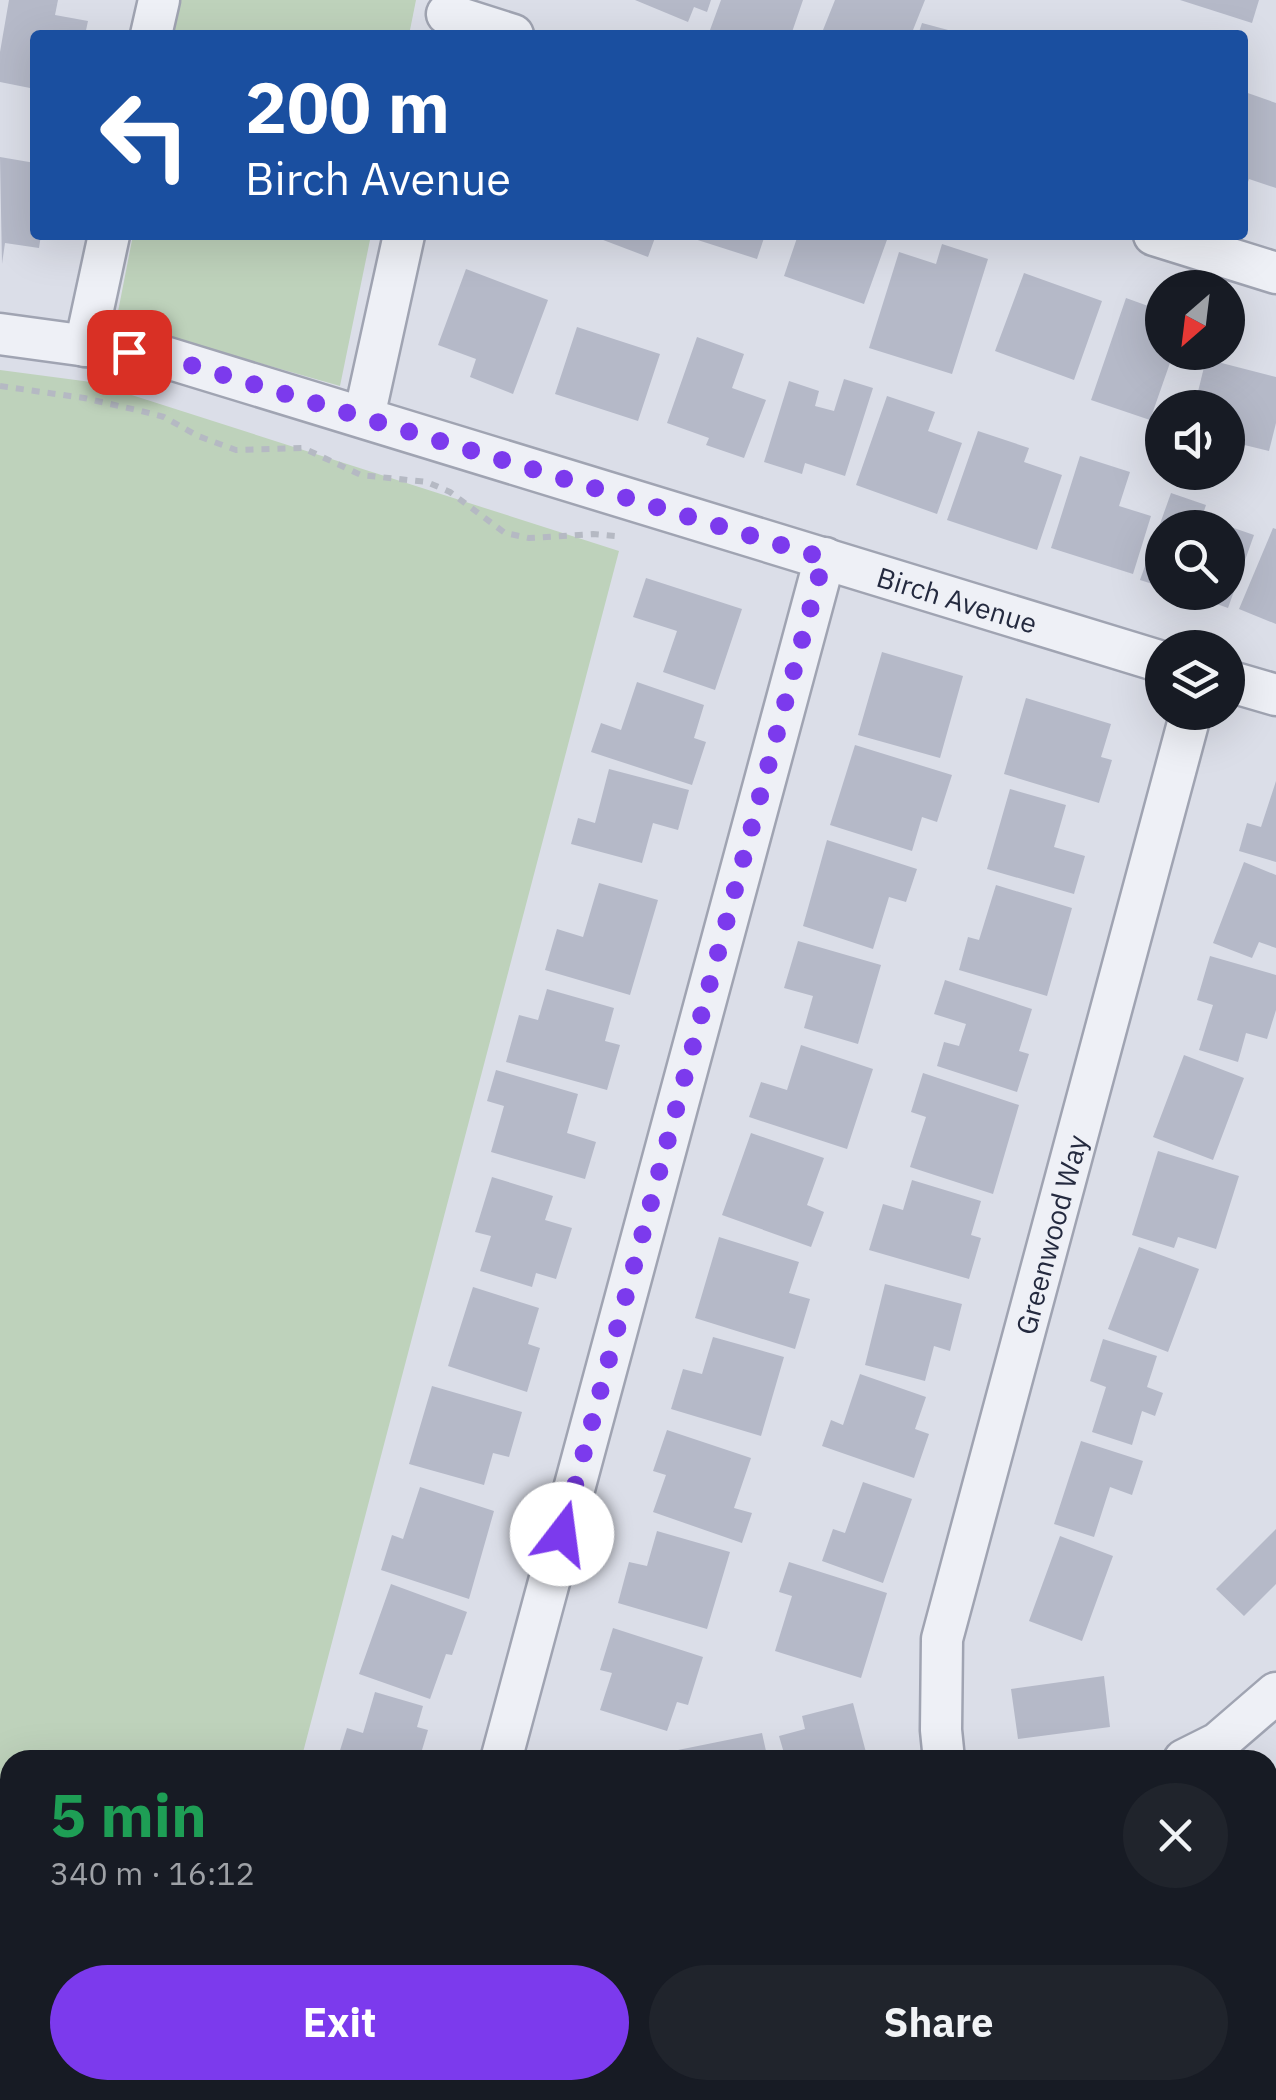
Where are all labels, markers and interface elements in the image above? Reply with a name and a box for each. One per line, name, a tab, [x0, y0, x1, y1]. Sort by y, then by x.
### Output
text: 200 m	[245, 61, 450, 152]
icon: left	[80, 70, 210, 200]
text: Birch Avenue	[245, 149, 511, 207]
north arrow	[1145, 270, 1245, 370]
map controls	[1145, 270, 1245, 730]
pin	[87, 310, 172, 395]
icon: arrive	[102, 325, 157, 380]
button: sound	[1145, 390, 1245, 490]
button: search	[1145, 510, 1245, 610]
street label: Birch Avenue	[873, 557, 1042, 641]
button: layers	[1145, 630, 1245, 730]
street label: Greenwood Way	[1006, 1131, 1095, 1338]
position arrow	[510, 1482, 614, 1586]
text: 5 min	[50, 1775, 207, 1854]
button: close	[1123, 1783, 1228, 1888]
text: 340 m · 16:12	[50, 1852, 255, 1894]
button: Exit	[50, 1965, 629, 2080]
button: Share	[649, 1965, 1228, 2080]

